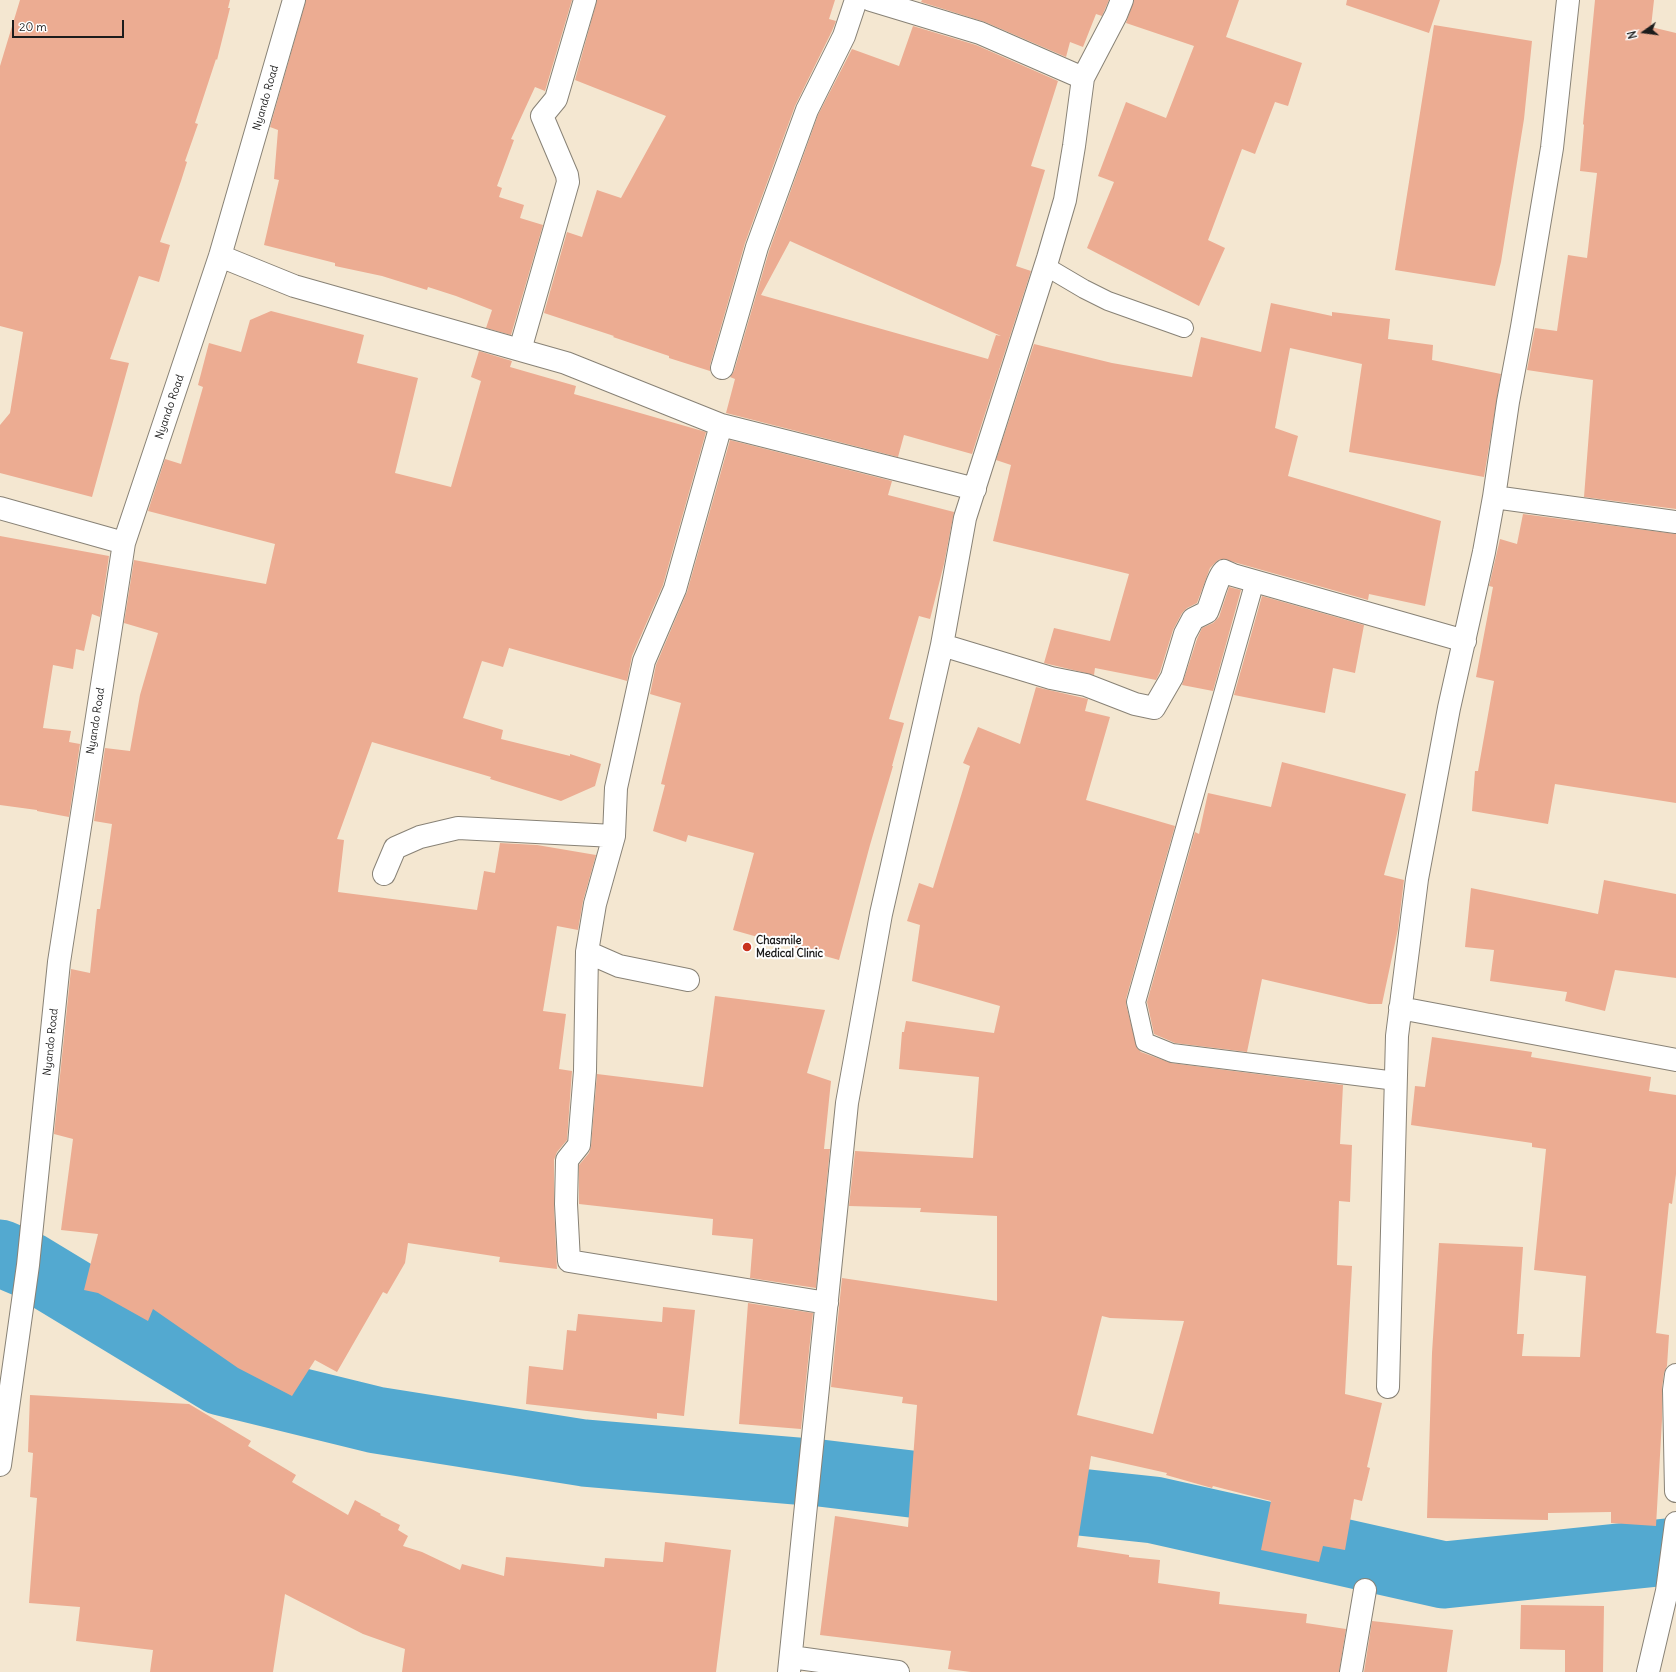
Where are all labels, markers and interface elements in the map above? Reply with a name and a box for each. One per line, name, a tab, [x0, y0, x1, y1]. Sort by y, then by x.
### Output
scale bar	[14, 12, 126, 38]
north arrow	[1624, 12, 1664, 52]
text: 20 m	[19, 19, 47, 34]
text: N	[1625, 30, 1640, 40]
street label: Nyando Road	[250, 64, 282, 132]
street label: Nyando Road	[153, 373, 187, 441]
street label: Nyando Road	[84, 687, 108, 755]
place label: Chasmile Medical Clinic	[756, 934, 823, 960]
marker: Chasmile Medical Clinic	[741, 941, 753, 953]
street label: Nyando Road	[41, 1008, 61, 1076]

